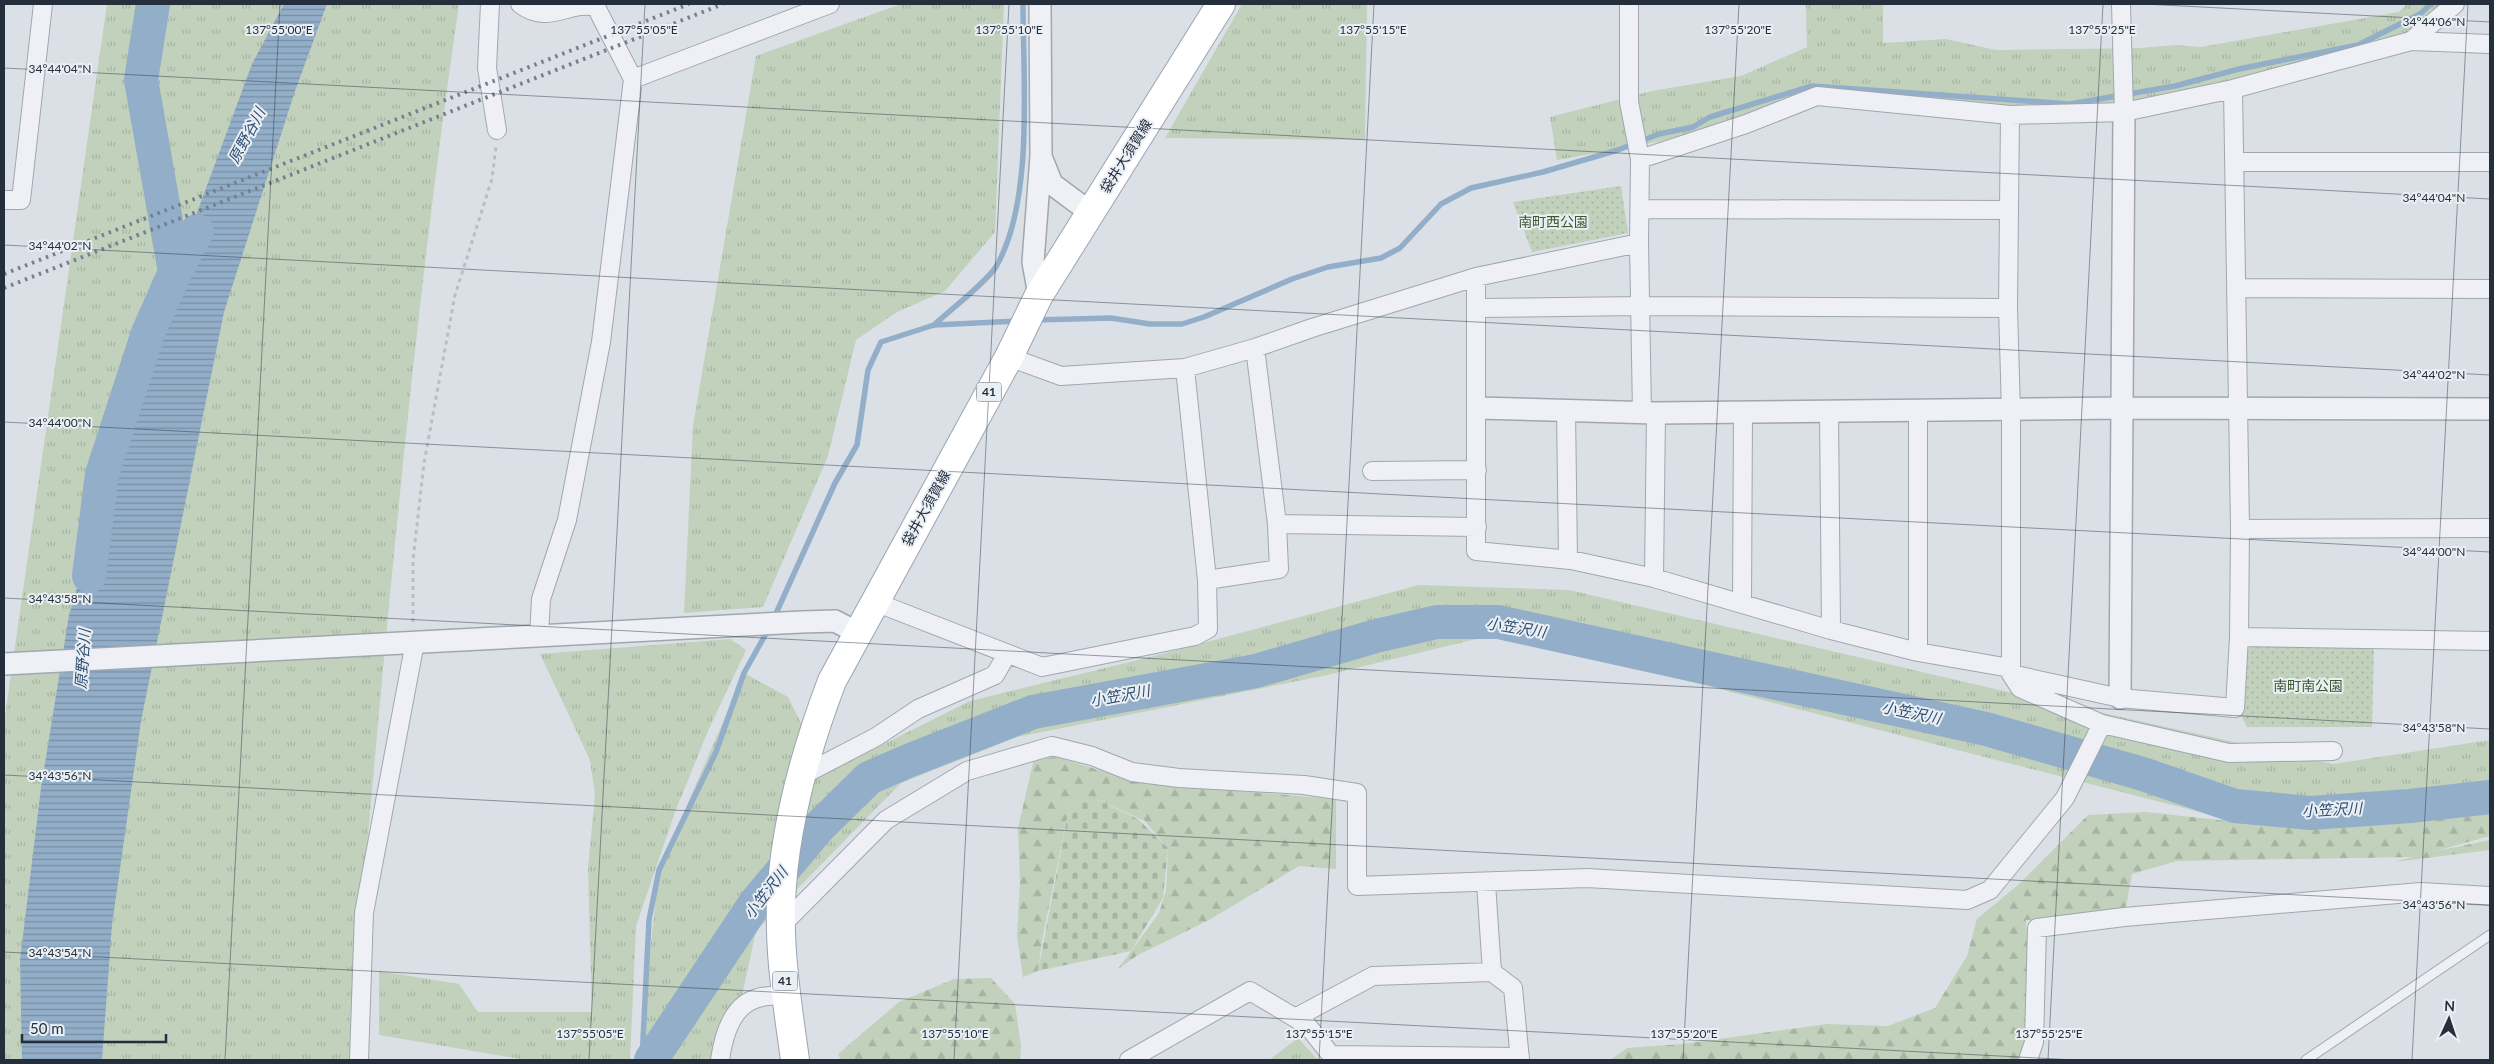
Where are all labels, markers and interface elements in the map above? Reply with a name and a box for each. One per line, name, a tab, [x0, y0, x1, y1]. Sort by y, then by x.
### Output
text: 34°44'06"N	[2403, 14, 2465, 29]
text: 137°55'00"E	[245, 22, 313, 37]
text: 137°55'05"E	[610, 22, 678, 37]
text: 137°55'10"E	[975, 22, 1043, 37]
text: 137°55'15"E	[1339, 22, 1407, 37]
text: 137°55'20"E	[1704, 22, 1772, 37]
text: 137°55'25"E	[2068, 22, 2136, 37]
text: 34°44'04"N	[29, 61, 91, 76]
water label: 原野谷川	[224, 103, 269, 166]
street label: 袋井大須賀線	[1096, 116, 1155, 196]
text: 34°44'04"N	[2403, 190, 2465, 205]
park label: 南町西公園	[1518, 213, 1588, 230]
text: 34°44'02"N	[29, 238, 91, 253]
text: 34°44'02"N	[2403, 367, 2465, 382]
road number: 41	[976, 382, 1002, 402]
text: 34°44'00"N	[29, 415, 91, 430]
street label: 袋井大須賀線	[898, 467, 953, 549]
text: 34°44'00"N	[2403, 544, 2465, 559]
text: 34°43'58"N	[29, 591, 91, 606]
water label: 小笠沢川	[1485, 613, 1549, 641]
water label: 原野谷川	[71, 626, 93, 689]
park label: 南町南公園	[2273, 677, 2343, 694]
water label: 小笠沢川	[1089, 681, 1153, 709]
water label: 小笠沢川	[1880, 697, 1944, 727]
text: 34°43'58"N	[2403, 720, 2465, 735]
text: 34°43'56"N	[29, 768, 91, 783]
water label: 小笠沢川	[2302, 798, 2364, 820]
water label: 小笠沢川	[740, 862, 792, 922]
text: 34°43'56"N	[2403, 897, 2465, 912]
text: 34°43'54"N	[29, 945, 91, 960]
road number: 41	[772, 971, 798, 990]
north arrow	[2424, 994, 2474, 1044]
text: N	[2444, 997, 2456, 1014]
scale bar	[22, 1012, 166, 1044]
text: 50 m	[30, 1019, 64, 1037]
text: 137°55'05"E	[556, 1026, 624, 1041]
text: 137°55'10"E	[921, 1026, 989, 1041]
text: 137°55'15"E	[1285, 1026, 1353, 1041]
text: 137°55'20"E	[1650, 1026, 1718, 1041]
text: 137°55'25"E	[2015, 1026, 2083, 1041]

